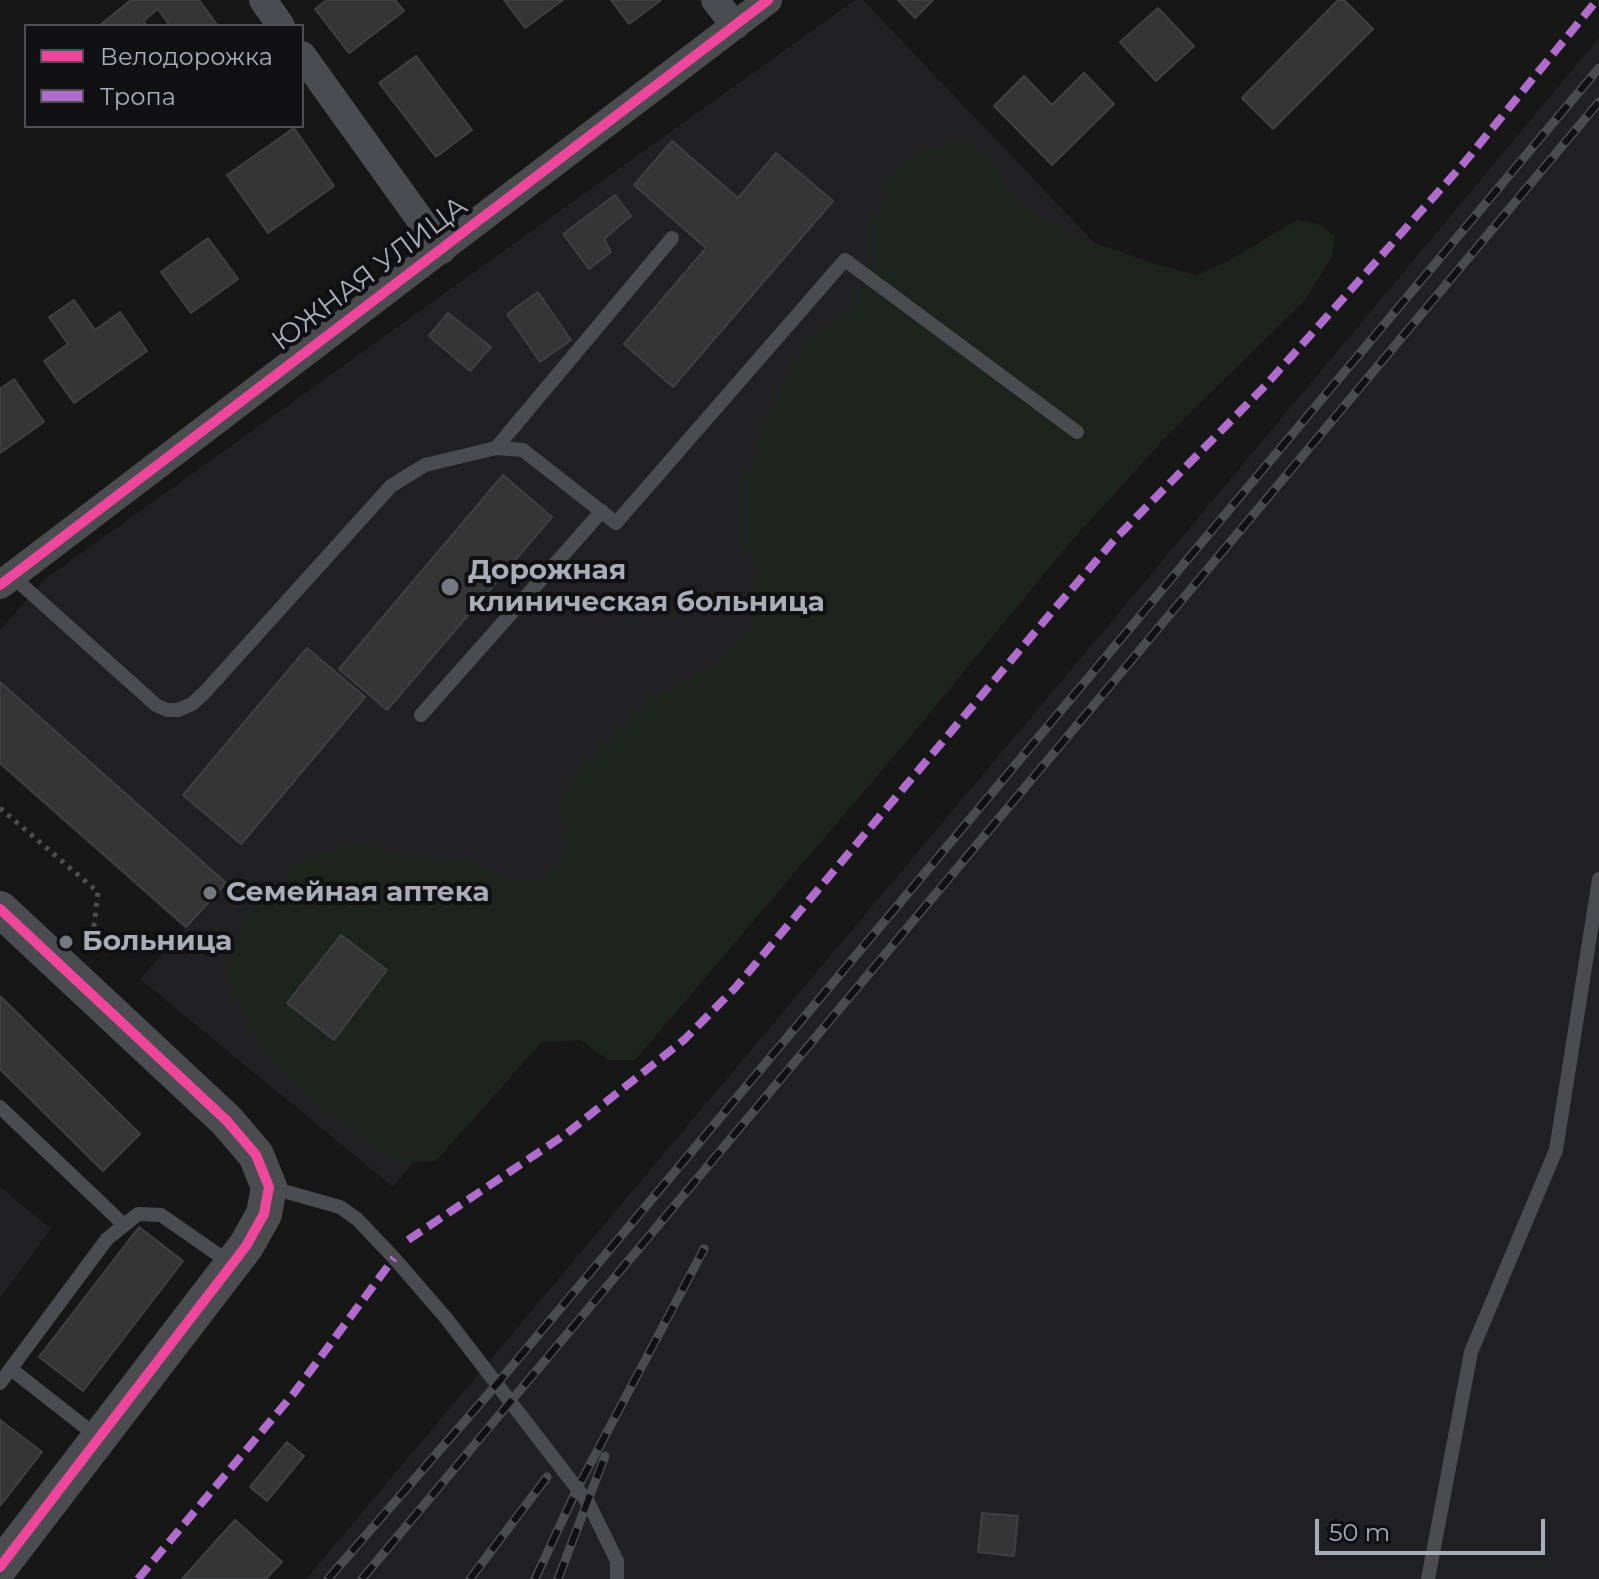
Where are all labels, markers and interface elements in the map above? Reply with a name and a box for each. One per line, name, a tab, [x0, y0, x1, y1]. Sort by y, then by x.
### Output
legend	[24, 24, 304, 128]
text: Велодорожка	[100, 42, 273, 71]
text: Тропа	[100, 82, 176, 111]
street label: ЮЖНАЯ УЛИЦА	[266, 190, 474, 358]
place label: Дорожная клиническая больница	[468, 554, 825, 620]
marker: Дорожная клиническая больница	[439, 576, 461, 598]
place label: Семейная аптека	[226, 876, 489, 910]
marker: Семейная аптека	[201, 884, 219, 902]
place label: Больница	[82, 925, 232, 959]
marker: Больница	[57, 933, 75, 951]
scale bar	[1319, 1503, 1549, 1553]
text: 50 m	[1329, 1518, 1390, 1547]

